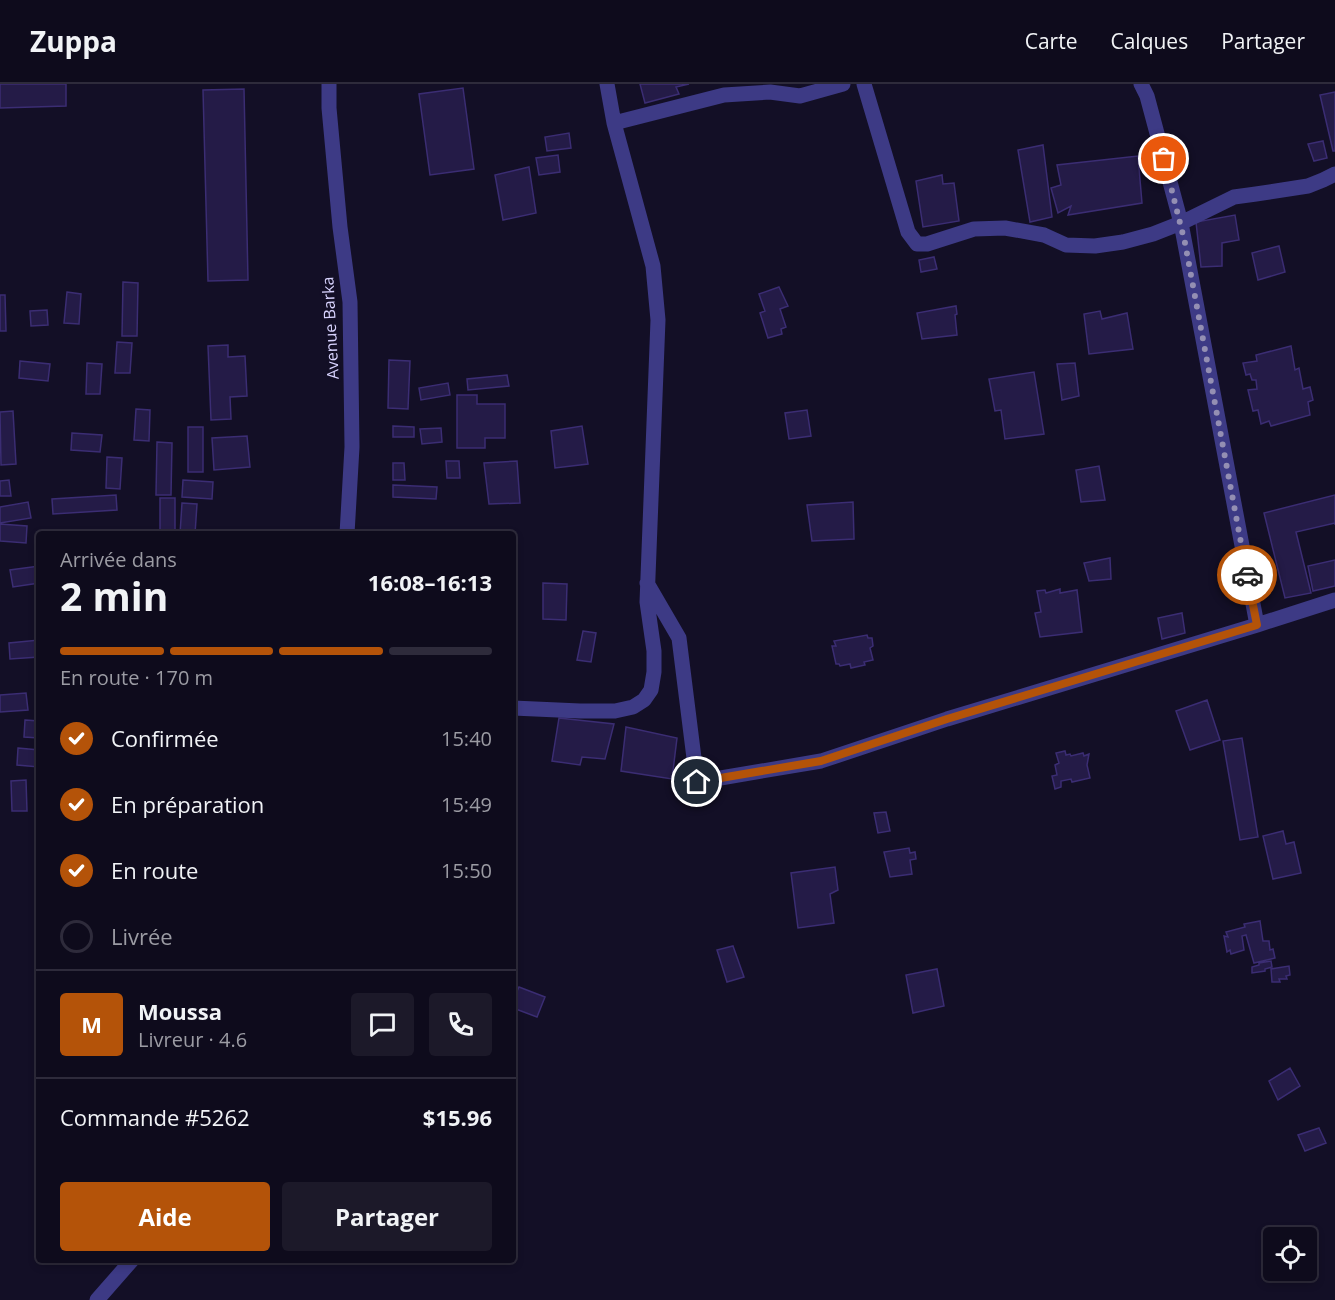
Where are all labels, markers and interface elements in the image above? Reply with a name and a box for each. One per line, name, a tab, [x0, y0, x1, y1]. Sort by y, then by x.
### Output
text: Zuppa	[30, 22, 117, 60]
text: Carte	[1025, 27, 1077, 55]
text: Calques	[1110, 27, 1188, 55]
text: Partager	[1221, 27, 1305, 55]
pin	[1138, 133, 1189, 184]
icon: bag	[1147, 142, 1180, 175]
street label: Avenue Barka	[316, 276, 344, 380]
courier	[1217, 545, 1277, 605]
text: Arrivée dans	[60, 546, 177, 573]
icon: car	[1231, 559, 1264, 592]
text: 16:08–16:13	[368, 567, 492, 597]
text: 2 min	[60, 569, 168, 622]
text: En route · 170 m	[60, 664, 213, 691]
icon: check	[60, 722, 93, 755]
text: Confirmée	[111, 723, 219, 753]
text: 15:40	[441, 725, 492, 752]
pin	[671, 756, 722, 807]
icon: home	[680, 765, 713, 798]
icon: check	[60, 788, 93, 821]
text: En préparation	[111, 789, 264, 819]
text: 15:49	[441, 791, 492, 818]
icon: check	[60, 854, 93, 887]
text: En route	[111, 855, 198, 885]
text: 15:50	[441, 857, 492, 884]
text: Livrée	[111, 921, 173, 951]
button: chat	[351, 993, 414, 1056]
button: phone	[429, 993, 492, 1056]
text: Moussa	[138, 996, 222, 1026]
text: M	[81, 1009, 102, 1039]
text: Livreur · 4.6	[138, 1026, 247, 1053]
text: Commande #5262	[60, 1102, 250, 1132]
text: $15.96	[423, 1102, 492, 1132]
button: Aide	[60, 1182, 270, 1251]
button: Partager	[282, 1182, 492, 1251]
map controls	[1263, 1227, 1317, 1281]
button: locate	[1263, 1227, 1317, 1281]

